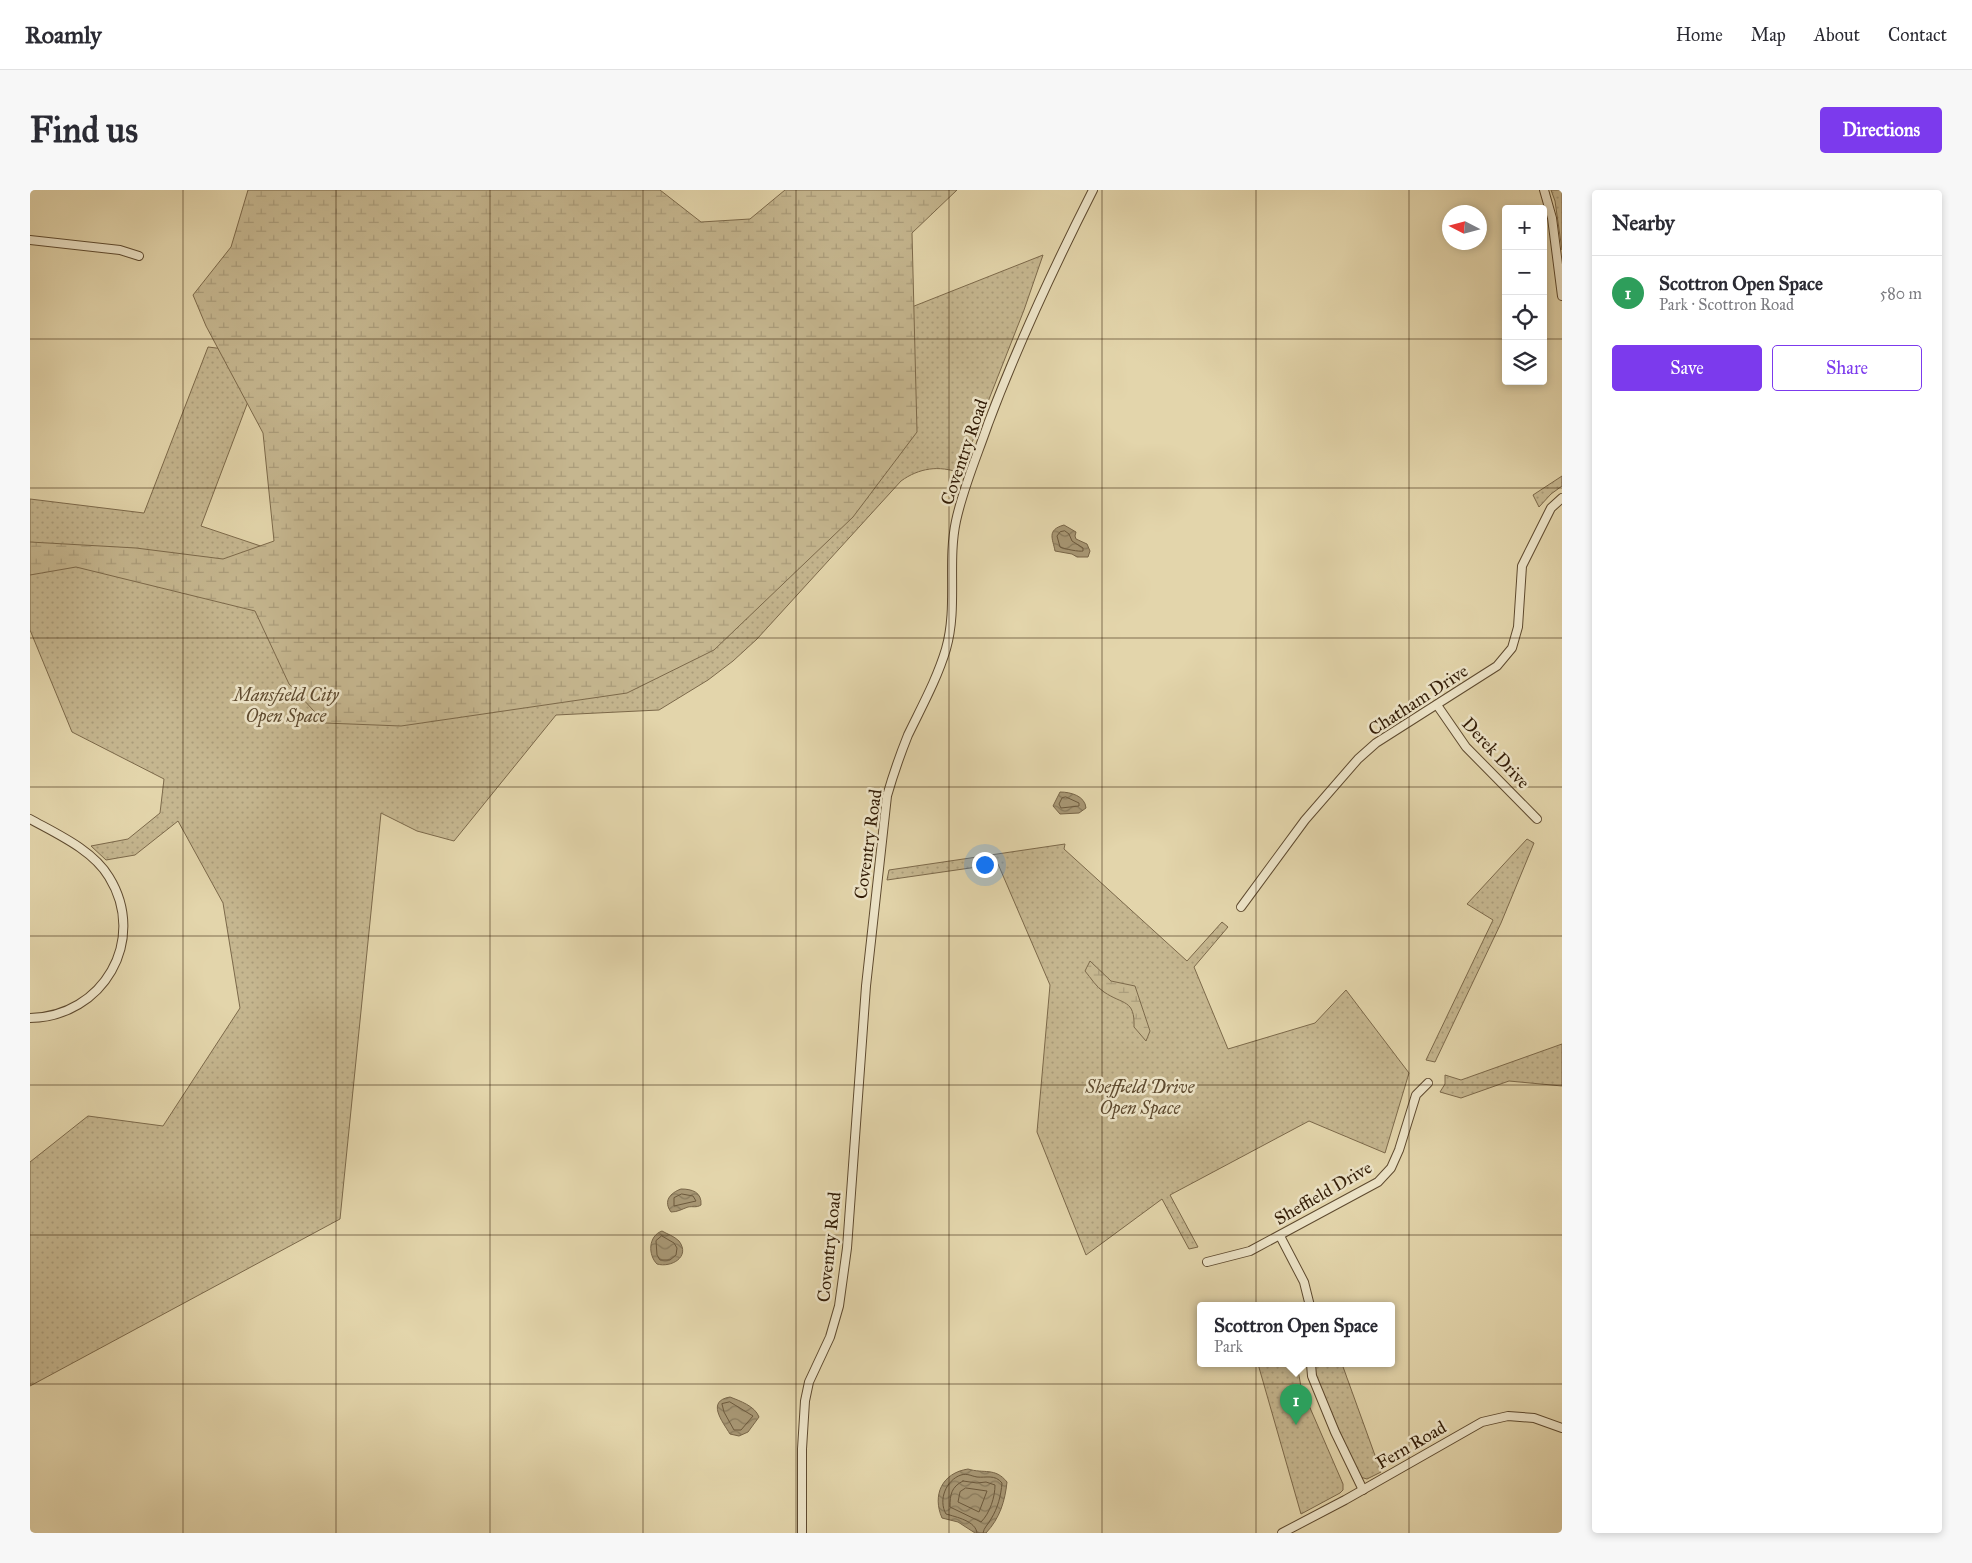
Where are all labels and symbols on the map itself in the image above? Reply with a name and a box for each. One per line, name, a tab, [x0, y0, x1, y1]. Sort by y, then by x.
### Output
north arrow	[1442, 205, 1487, 250]
street label: Coventry Road	[936, 396, 992, 508]
street label: Chatham Drive	[1364, 660, 1472, 740]
park label: Mansfield City Open Space	[231, 684, 340, 728]
street label: Derek Drive	[1457, 713, 1535, 793]
street label: Coventry Road	[849, 788, 887, 900]
your location	[972, 852, 998, 878]
park label: Sheffield Drive Open Space	[1085, 1076, 1196, 1120]
street label: Sheffield Drive	[1270, 1156, 1376, 1230]
street label: Coventry Road	[812, 1191, 846, 1303]
pin: 1	[1280, 1384, 1312, 1425]
street label: Fern Road	[1372, 1416, 1450, 1474]

